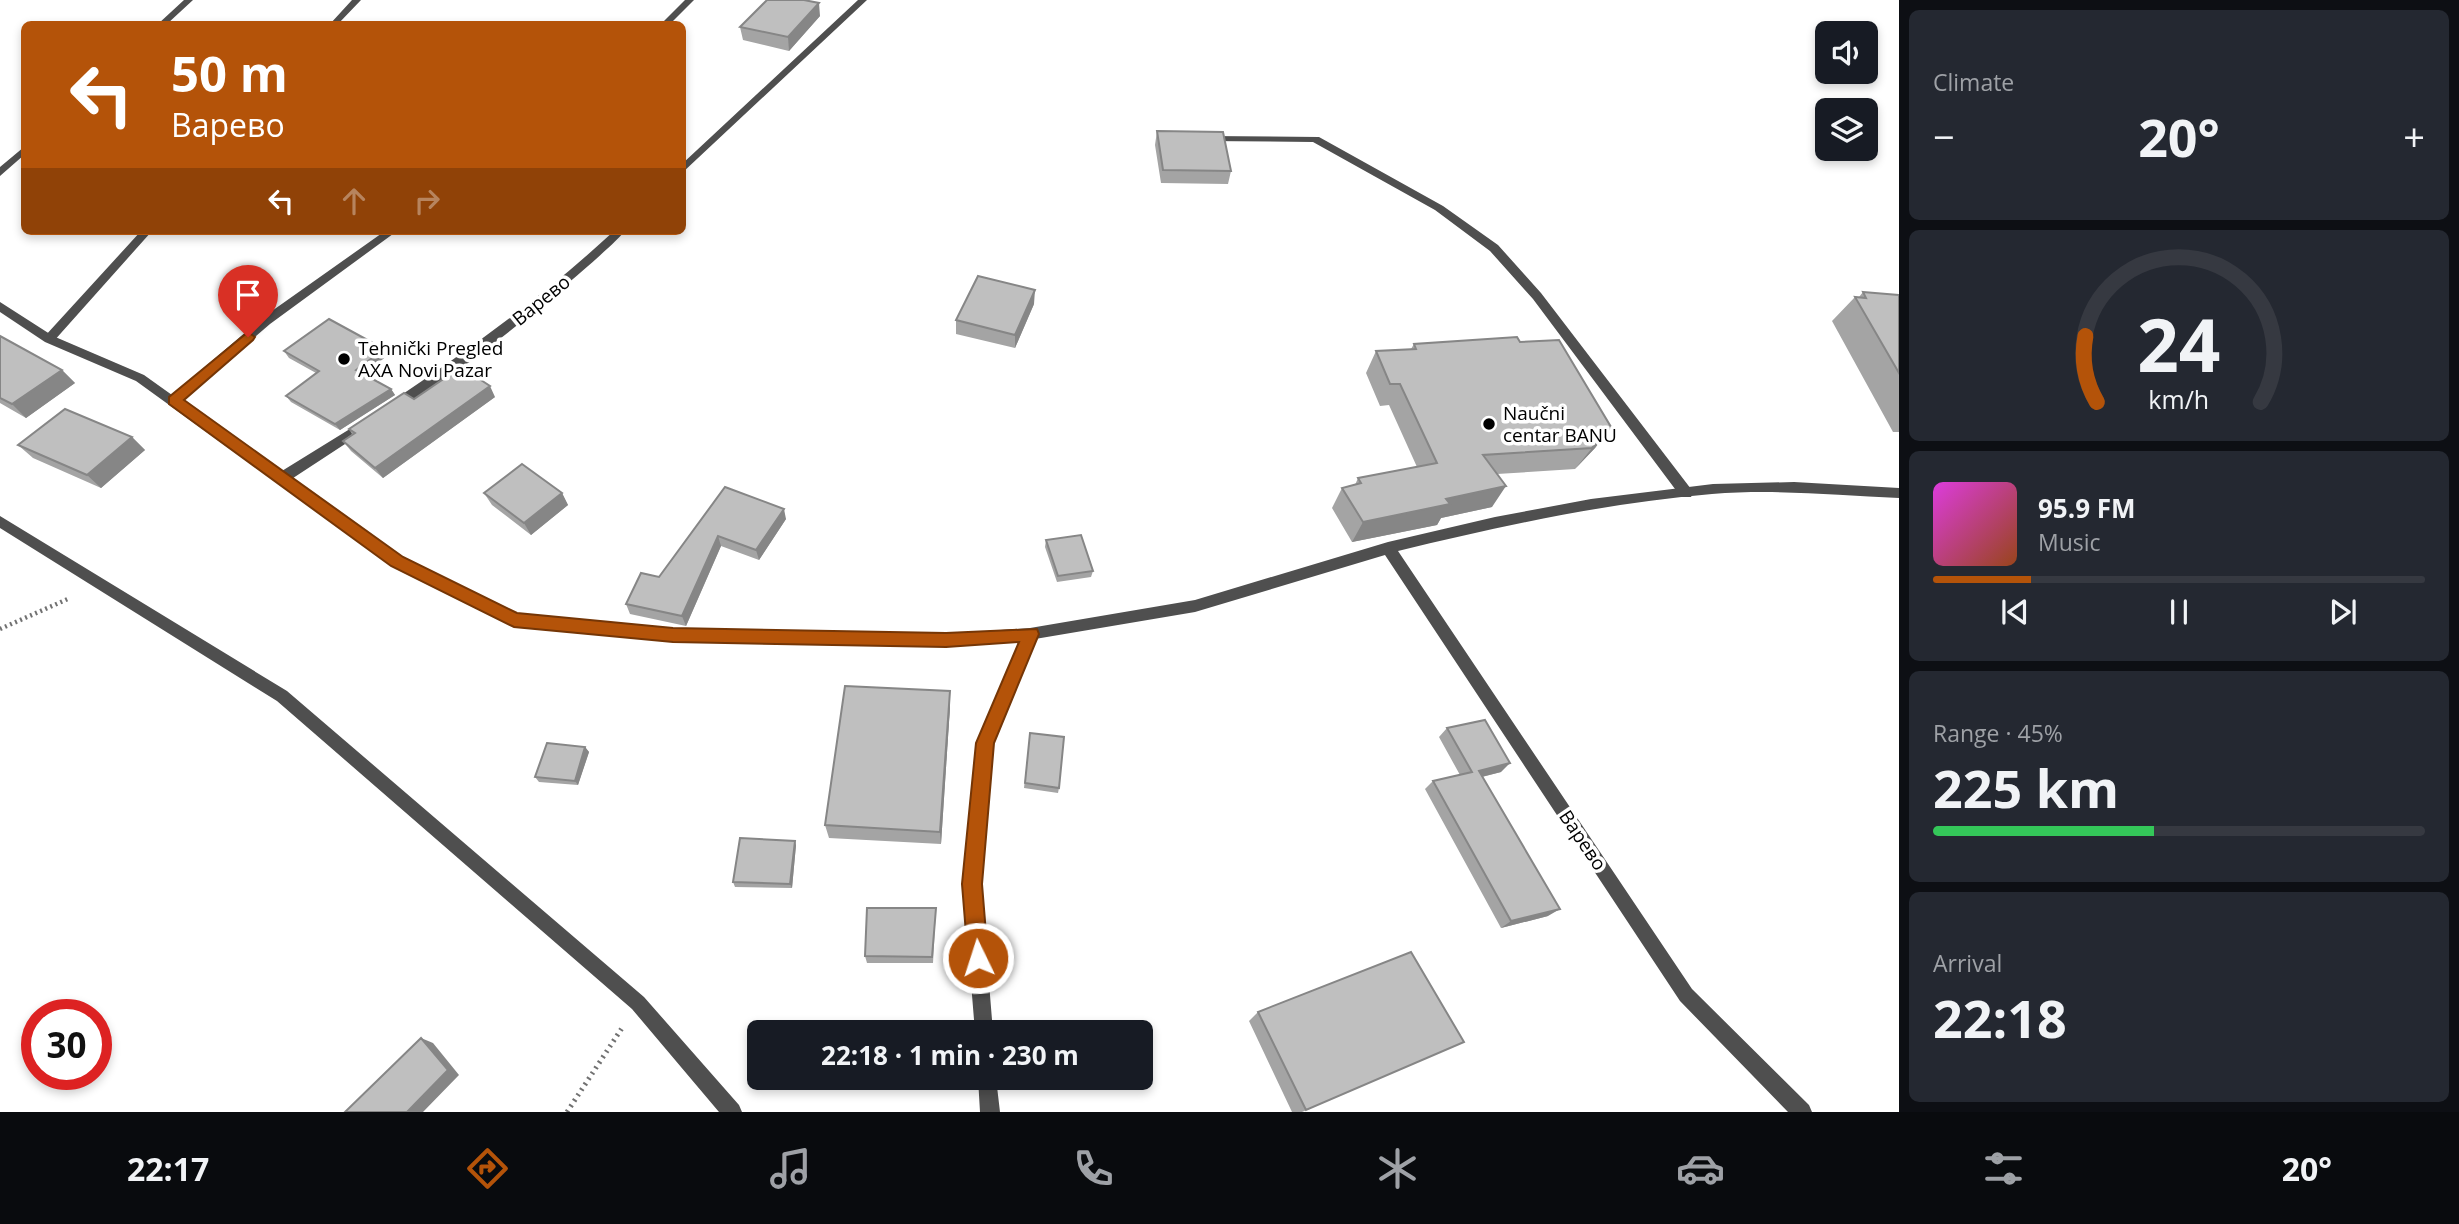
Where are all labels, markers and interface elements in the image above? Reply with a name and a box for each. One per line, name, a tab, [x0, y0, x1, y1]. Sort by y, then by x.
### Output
map controls	[1815, 21, 1878, 161]
button: sound	[1815, 21, 1878, 84]
text: 50 m	[171, 40, 288, 106]
icon: left	[56, 49, 147, 140]
text: Climate	[1933, 66, 2014, 98]
button: layers	[1815, 98, 1878, 161]
text: 20°	[2138, 101, 2220, 172]
text: Варево	[171, 103, 285, 146]
text: −	[1933, 110, 1955, 162]
text: +	[2403, 110, 2425, 162]
icon: left	[262, 182, 300, 220]
icon: ahead	[335, 182, 373, 220]
icon: right	[408, 182, 446, 220]
pin	[218, 265, 278, 337]
street label: Варево	[507, 269, 575, 331]
icon: arrive	[229, 276, 267, 314]
text: 24	[2137, 294, 2221, 393]
place label: Tehnički Pregled AXA Novi Pazar	[358, 335, 503, 383]
marker: Tehnički Pregled AXA Novi Pazar	[336, 351, 352, 367]
text: km/h	[2149, 381, 2209, 415]
place label: Naučni centar BANU	[1503, 400, 1617, 448]
marker: Naučni centar BANU	[1481, 416, 1497, 432]
text: 95.9 FM	[2038, 490, 2136, 526]
text: Music	[2038, 526, 2101, 558]
icon: previous	[1996, 593, 2034, 631]
icon: pause	[2160, 593, 2198, 631]
icon: next	[2324, 593, 2362, 631]
text: Range · 45%	[1933, 717, 2063, 749]
text: 225 km	[1933, 752, 2119, 823]
street label: Варево	[1553, 805, 1613, 875]
position arrow	[941, 921, 1015, 995]
text: Arrival	[1933, 947, 2002, 979]
text: 22:18	[1933, 982, 2067, 1053]
speed limit sign: 30	[21, 999, 112, 1090]
text: 22:18 · 1 min · 230 m	[821, 1037, 1079, 1073]
icon: directions	[463, 1144, 512, 1193]
icon: music	[766, 1144, 815, 1193]
icon: phone	[1069, 1144, 1118, 1193]
icon: climate	[1373, 1144, 1422, 1193]
icon: car	[1676, 1144, 1725, 1193]
icon: filters	[1979, 1144, 2028, 1193]
text: 22:17	[127, 1147, 209, 1190]
text: 20°	[2282, 1147, 2332, 1190]

